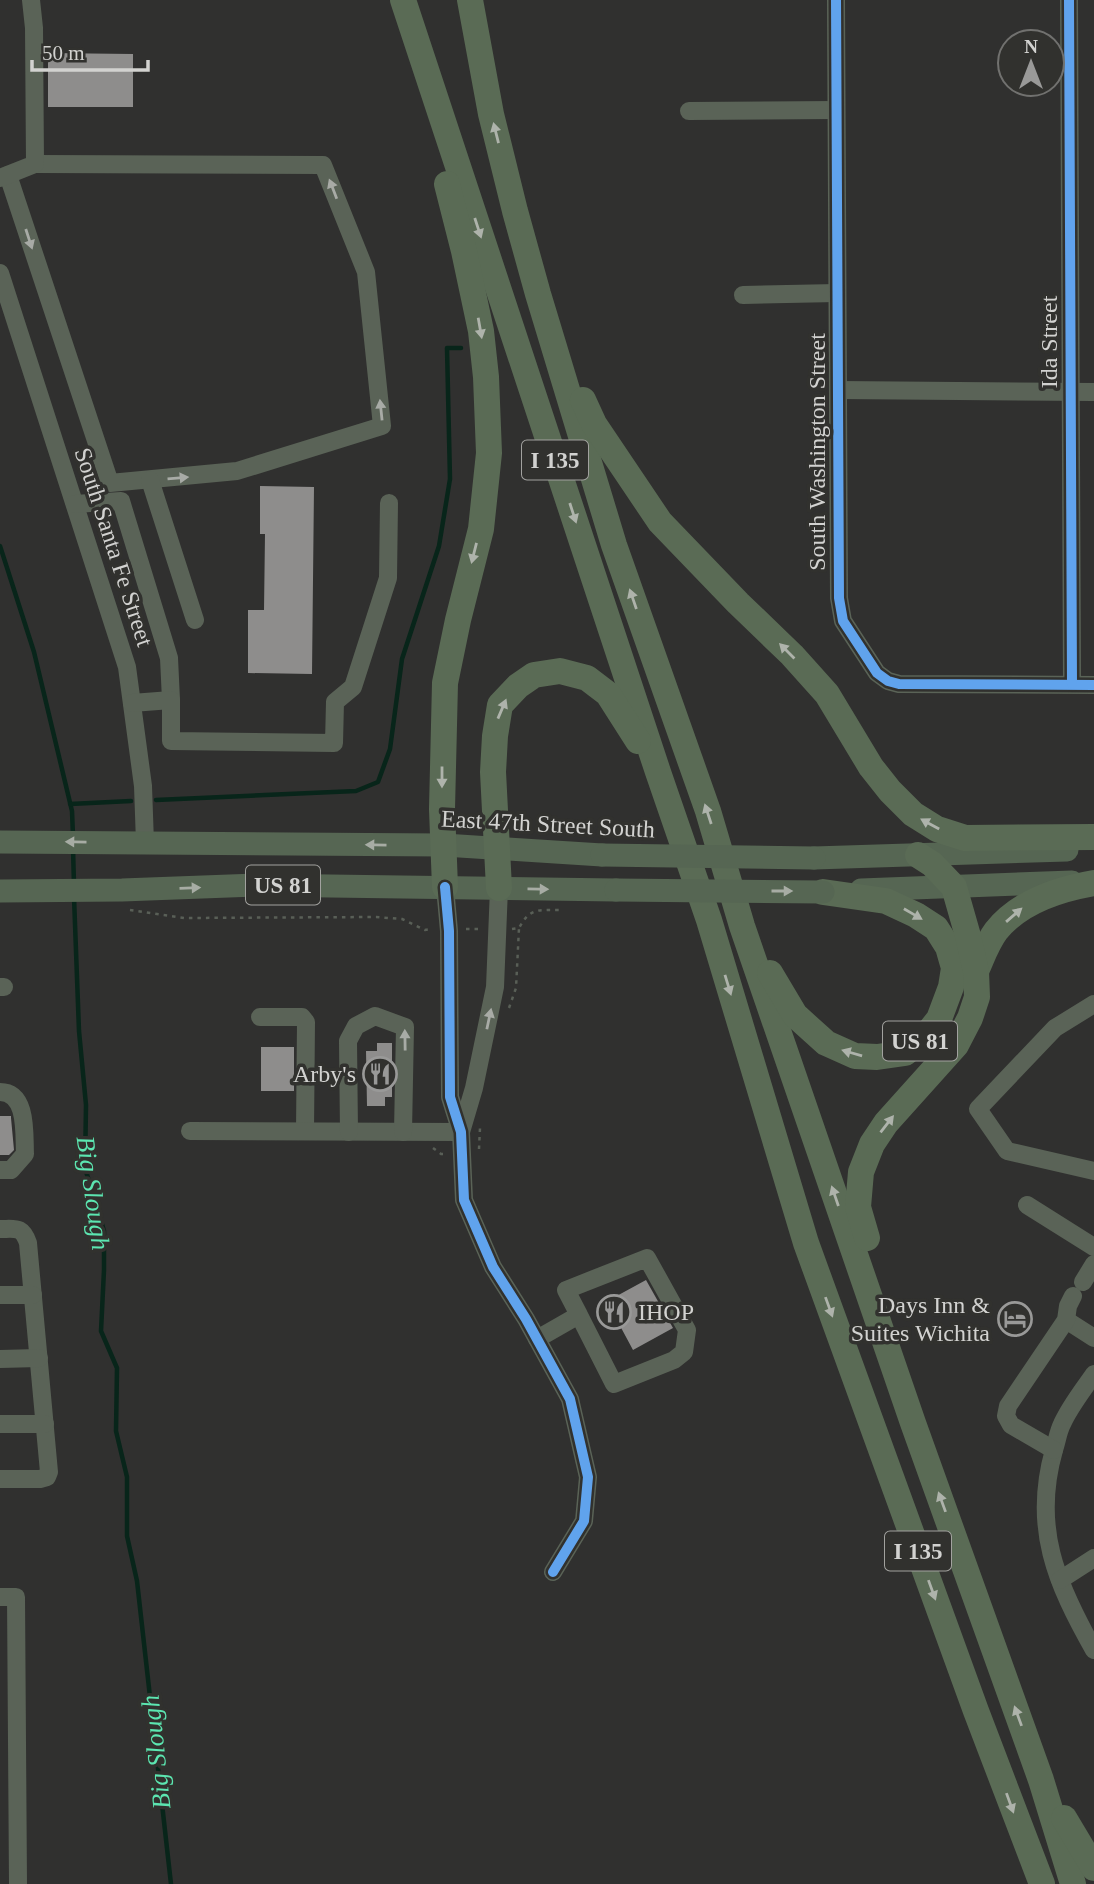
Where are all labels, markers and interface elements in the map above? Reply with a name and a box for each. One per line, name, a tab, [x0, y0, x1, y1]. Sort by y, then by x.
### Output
scale bar	[32, 28, 147, 72]
north arrow	[996, 28, 1066, 98]
text: N	[1024, 36, 1038, 57]
text: 50 m	[42, 41, 85, 65]
one-way arrow	[490, 122, 501, 144]
one-way arrow	[327, 179, 338, 200]
one-way arrow	[473, 217, 484, 238]
one-way arrow	[24, 229, 35, 250]
street label: Ida Street	[1036, 295, 1062, 388]
one-way arrow	[474, 317, 485, 339]
street label: South Washington Street	[804, 333, 830, 571]
one-way arrow	[375, 399, 386, 421]
road number: I 135	[522, 440, 588, 480]
street label: South Santa Fe Street	[70, 444, 158, 650]
one-way arrow	[168, 472, 190, 483]
one-way arrow	[568, 503, 579, 524]
one-way arrow	[468, 542, 479, 564]
one-way arrow	[627, 589, 638, 610]
one-way arrow	[779, 642, 796, 659]
one-way arrow	[497, 698, 508, 719]
one-way arrow	[436, 767, 448, 789]
one-way arrow	[703, 803, 713, 824]
street label: East 47th Street South	[440, 805, 656, 843]
one-way arrow	[921, 818, 940, 830]
one-way arrow	[65, 836, 87, 848]
one-way arrow	[365, 839, 387, 851]
road number: US 81	[246, 866, 320, 904]
one-way arrow	[179, 882, 201, 893]
one-way arrow	[527, 883, 549, 894]
one-way arrow	[772, 886, 794, 897]
one-way arrow	[903, 907, 922, 920]
one-way arrow	[1005, 908, 1022, 923]
one-way arrow	[724, 975, 734, 996]
one-way arrow	[483, 1008, 494, 1030]
road number: US 81	[883, 1022, 957, 1060]
one-way arrow	[400, 1028, 411, 1050]
one-way arrow	[841, 1048, 862, 1058]
restaurant icon: Arby's	[361, 1055, 399, 1093]
place label: Arby's	[293, 1061, 356, 1087]
one-way arrow	[879, 1115, 894, 1133]
water label: Big Slough	[71, 1134, 115, 1252]
one-way arrow	[829, 1186, 840, 1207]
place label: Days Inn & Suites Wichita	[851, 1292, 990, 1346]
restaurant icon: IHOP	[595, 1293, 633, 1331]
one-way arrow	[824, 1296, 835, 1317]
place label: IHOP	[638, 1299, 694, 1325]
hotel icon: Days Inn & Suites Wichita	[996, 1300, 1034, 1338]
one-way arrow	[936, 1491, 947, 1512]
road number: I 135	[885, 1532, 951, 1570]
one-way arrow	[927, 1579, 938, 1600]
water label: Big Slough	[136, 1693, 176, 1811]
one-way arrow	[1012, 1705, 1023, 1726]
one-way arrow	[1005, 1793, 1016, 1814]

